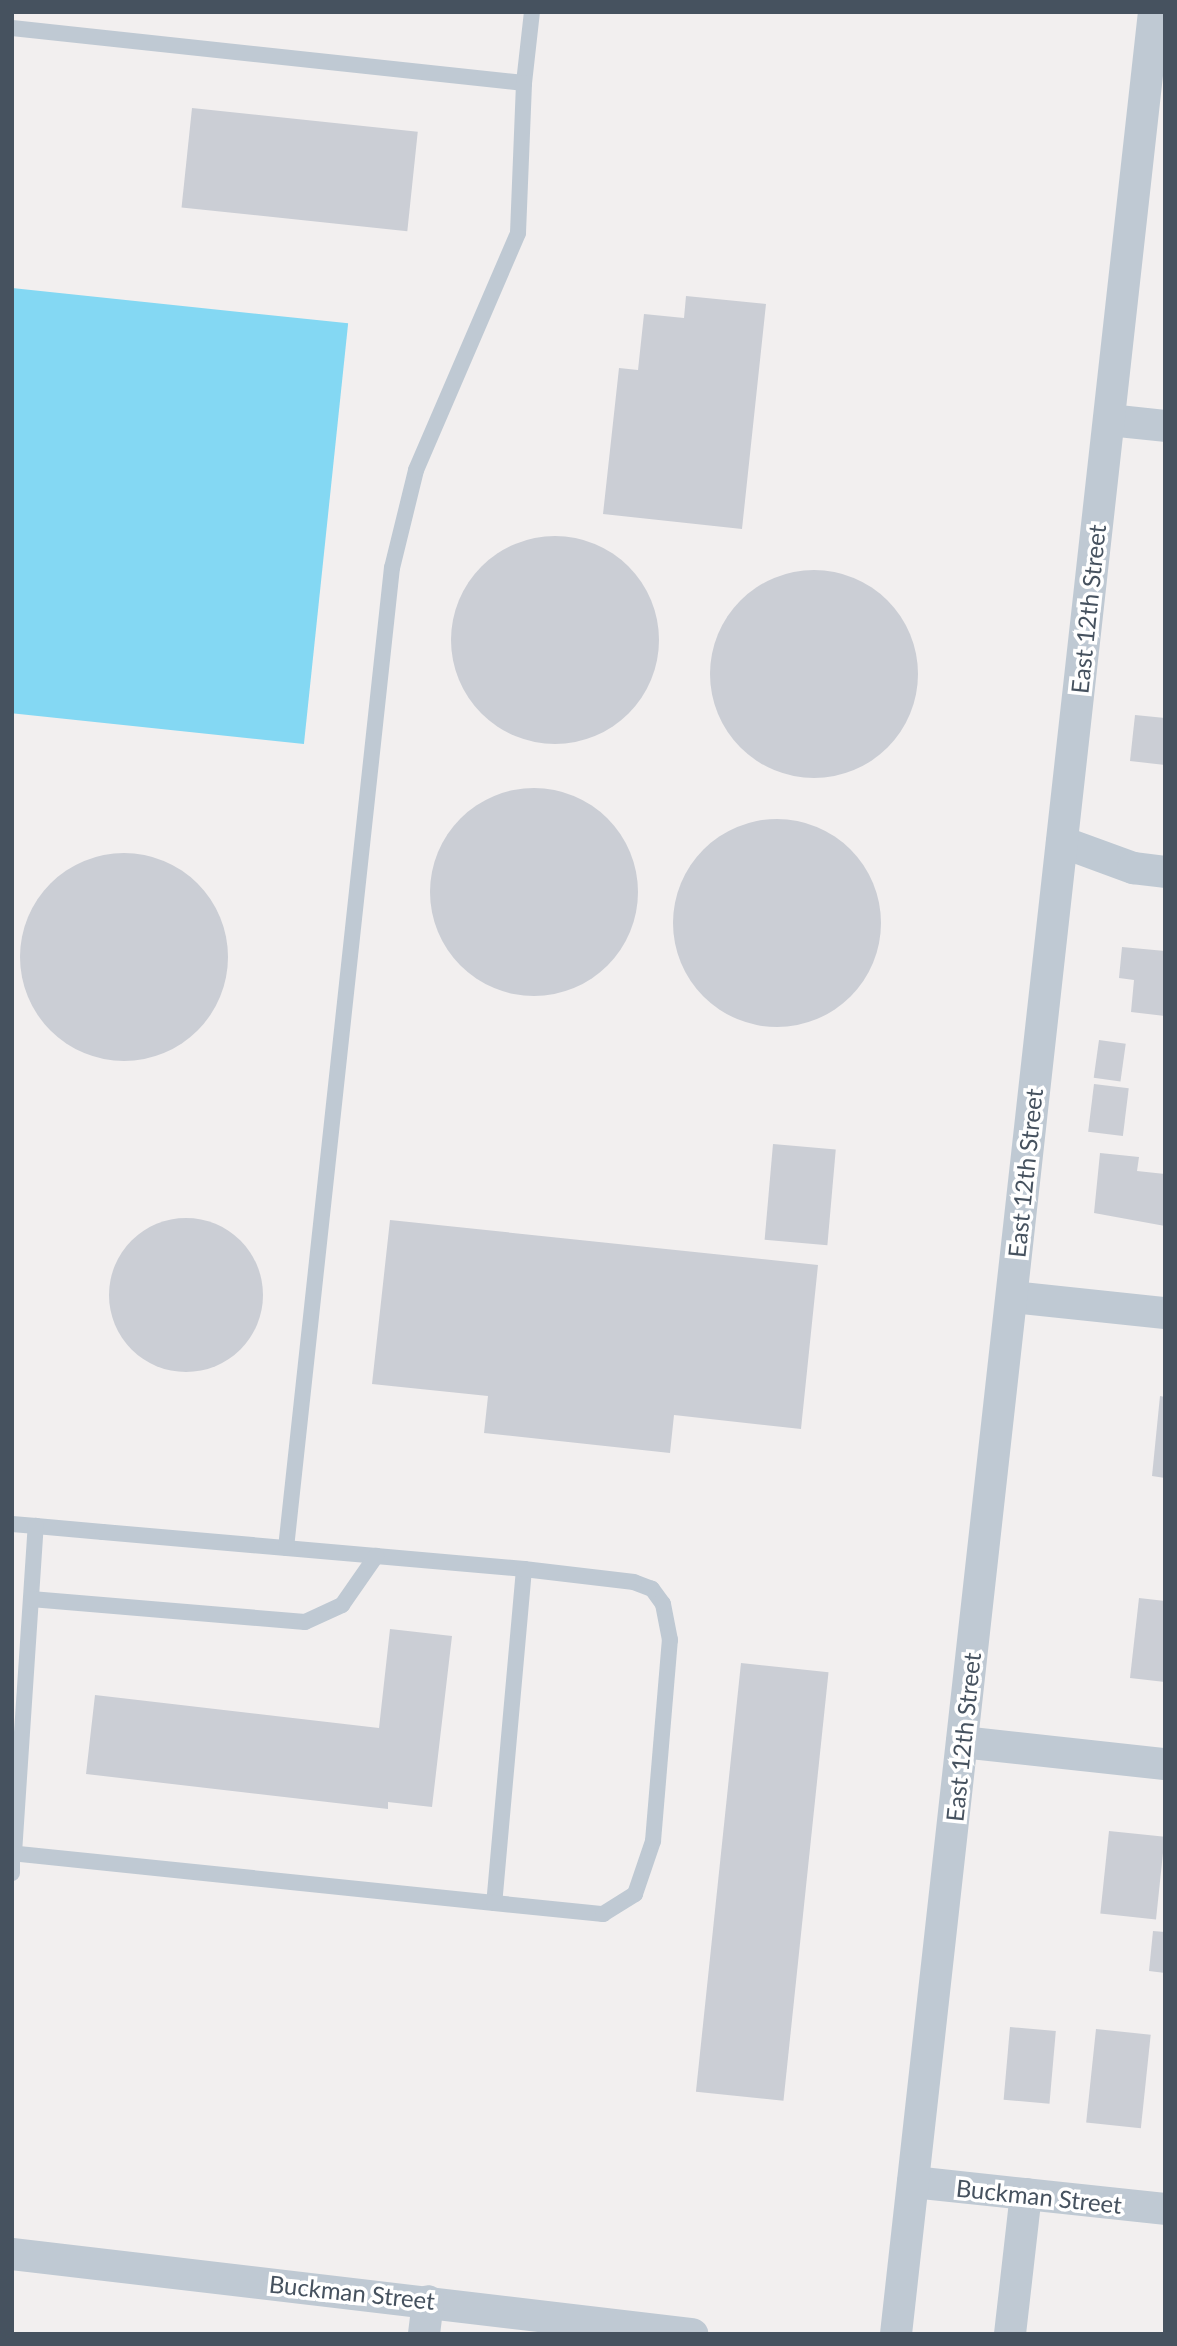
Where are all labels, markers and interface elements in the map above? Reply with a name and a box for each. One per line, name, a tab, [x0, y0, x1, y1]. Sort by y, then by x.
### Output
street label: East 12th Street	[1065, 523, 1111, 695]
street label: East 12th Street	[1002, 1087, 1048, 1259]
street label: East 12th Street	[940, 1651, 986, 1823]
street label: Buckman Street	[955, 2173, 1123, 2219]
street label: Buckman Street	[268, 2269, 436, 2315]

